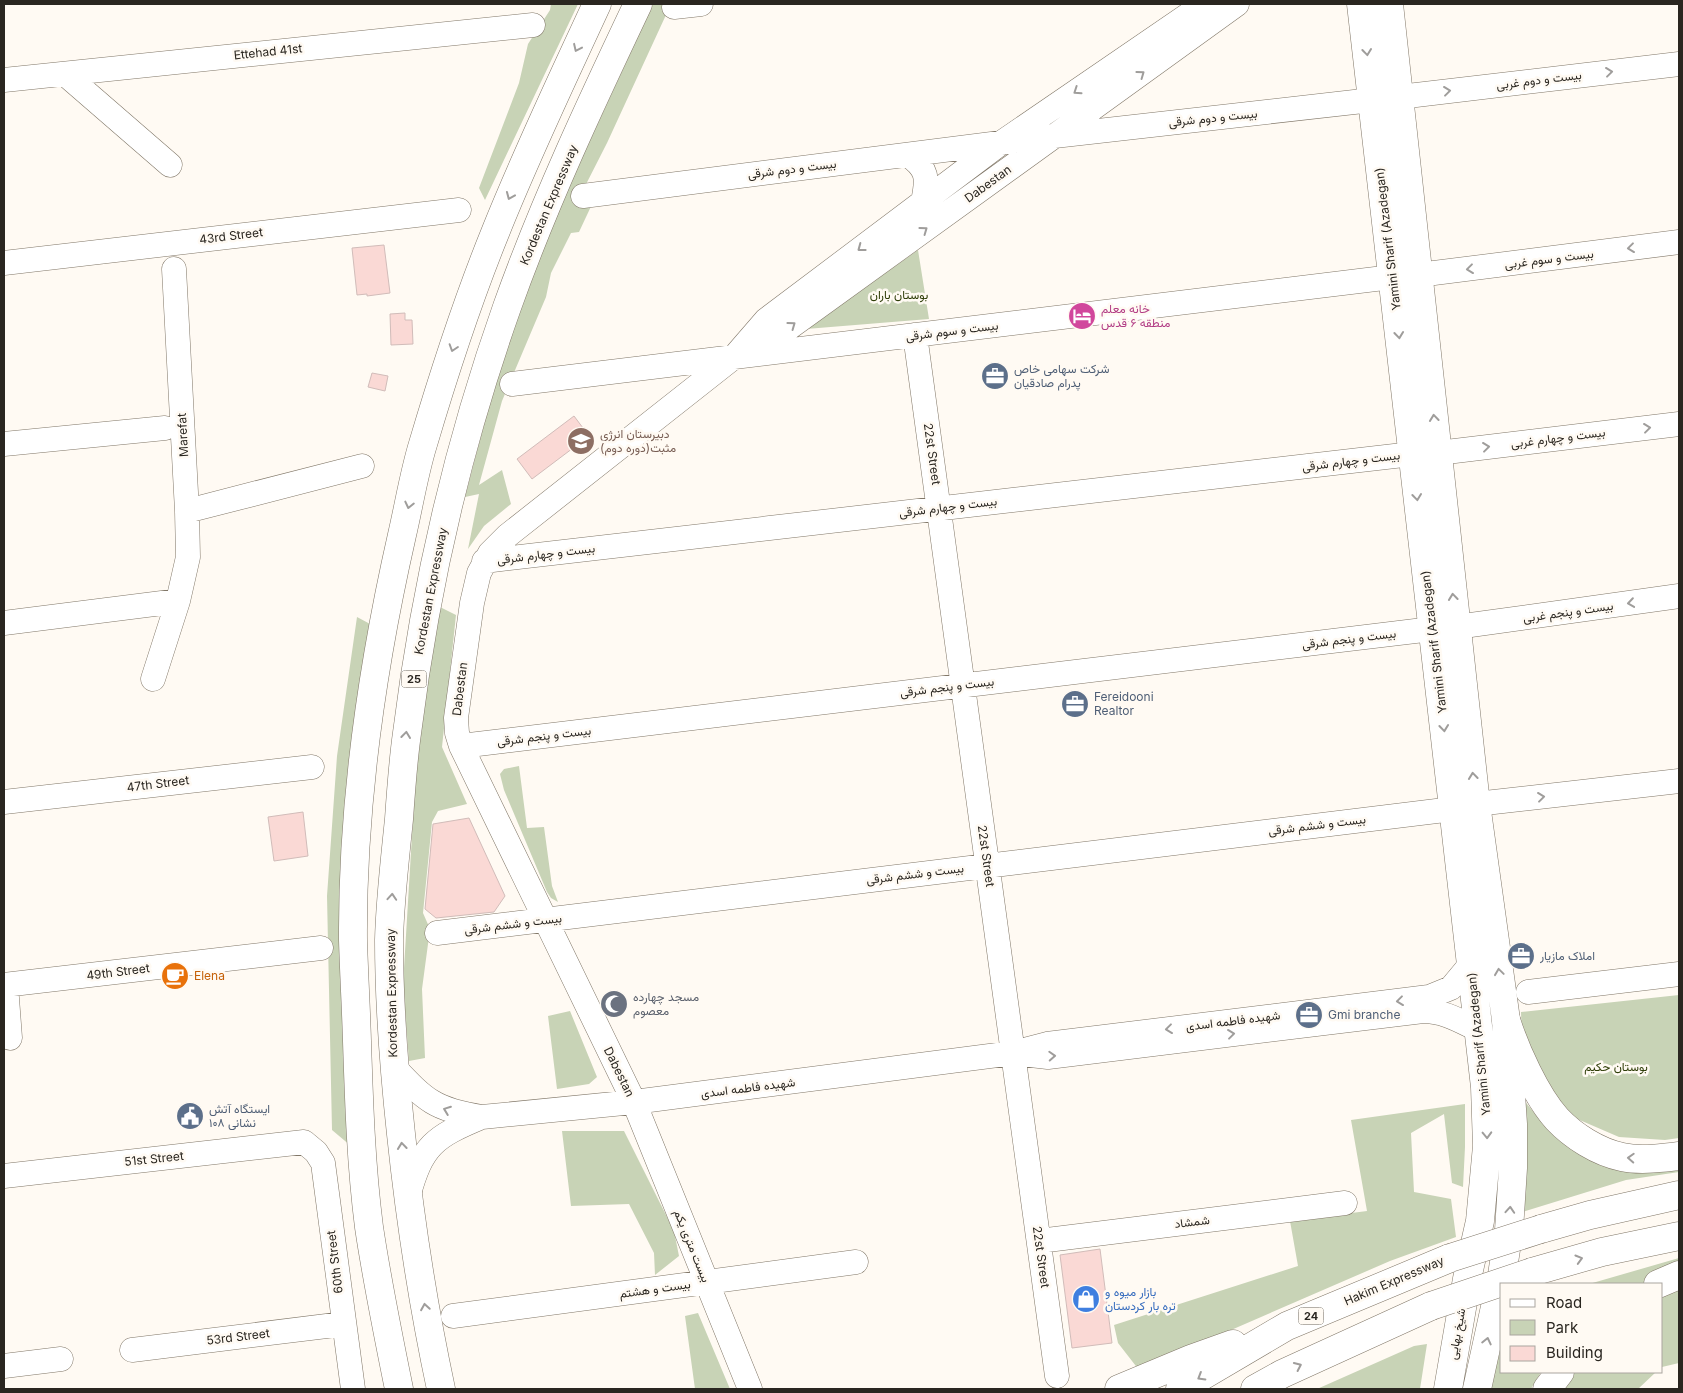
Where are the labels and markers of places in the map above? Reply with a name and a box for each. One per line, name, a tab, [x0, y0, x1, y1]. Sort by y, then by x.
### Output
hotel icon: خانه معلم منطقه ۶ قدس	[1067, 301, 1097, 331]
place label: خانه معلم منطقه ۶ قدس	[1101, 301, 1170, 331]
office icon: شرکت سهامی خاص پدرام صادقیان	[980, 361, 1010, 391]
place label: شرکت سهامی خاص پدرام صادقیان	[1014, 361, 1109, 391]
school or university icon: دبیرستان انرژی مثبت(دوره دوم)	[566, 426, 596, 456]
place label: دبیرستان انرژی مثبت(دوره دوم)	[600, 426, 676, 456]
office icon: Fereidooni Realtor	[1060, 689, 1090, 719]
place label: Fereidooni Realtor	[1094, 689, 1154, 718]
office icon: املاک مازیار	[1506, 941, 1536, 971]
place label: املاک مازیار	[1539, 948, 1595, 964]
cafe icon: Elena	[160, 961, 190, 991]
place label: Elena	[194, 968, 225, 983]
mosque icon: مسجد چهارده معصوم	[599, 989, 629, 1019]
place label: مسجد چهارده معصوم	[633, 989, 699, 1019]
office icon: Gmi branche	[1294, 1000, 1324, 1030]
place label: Gmi branche	[1328, 1007, 1400, 1022]
public building icon: ایستگاه آتش نشانی ۱۰۸	[175, 1101, 205, 1131]
place label: ایستگاه آتش نشانی ۱۰۸	[209, 1101, 270, 1131]
shop icon: بازار میوه و تره بار کردستان	[1071, 1284, 1101, 1314]
place label: بازار میوه و تره بار کردستان	[1105, 1284, 1176, 1314]

